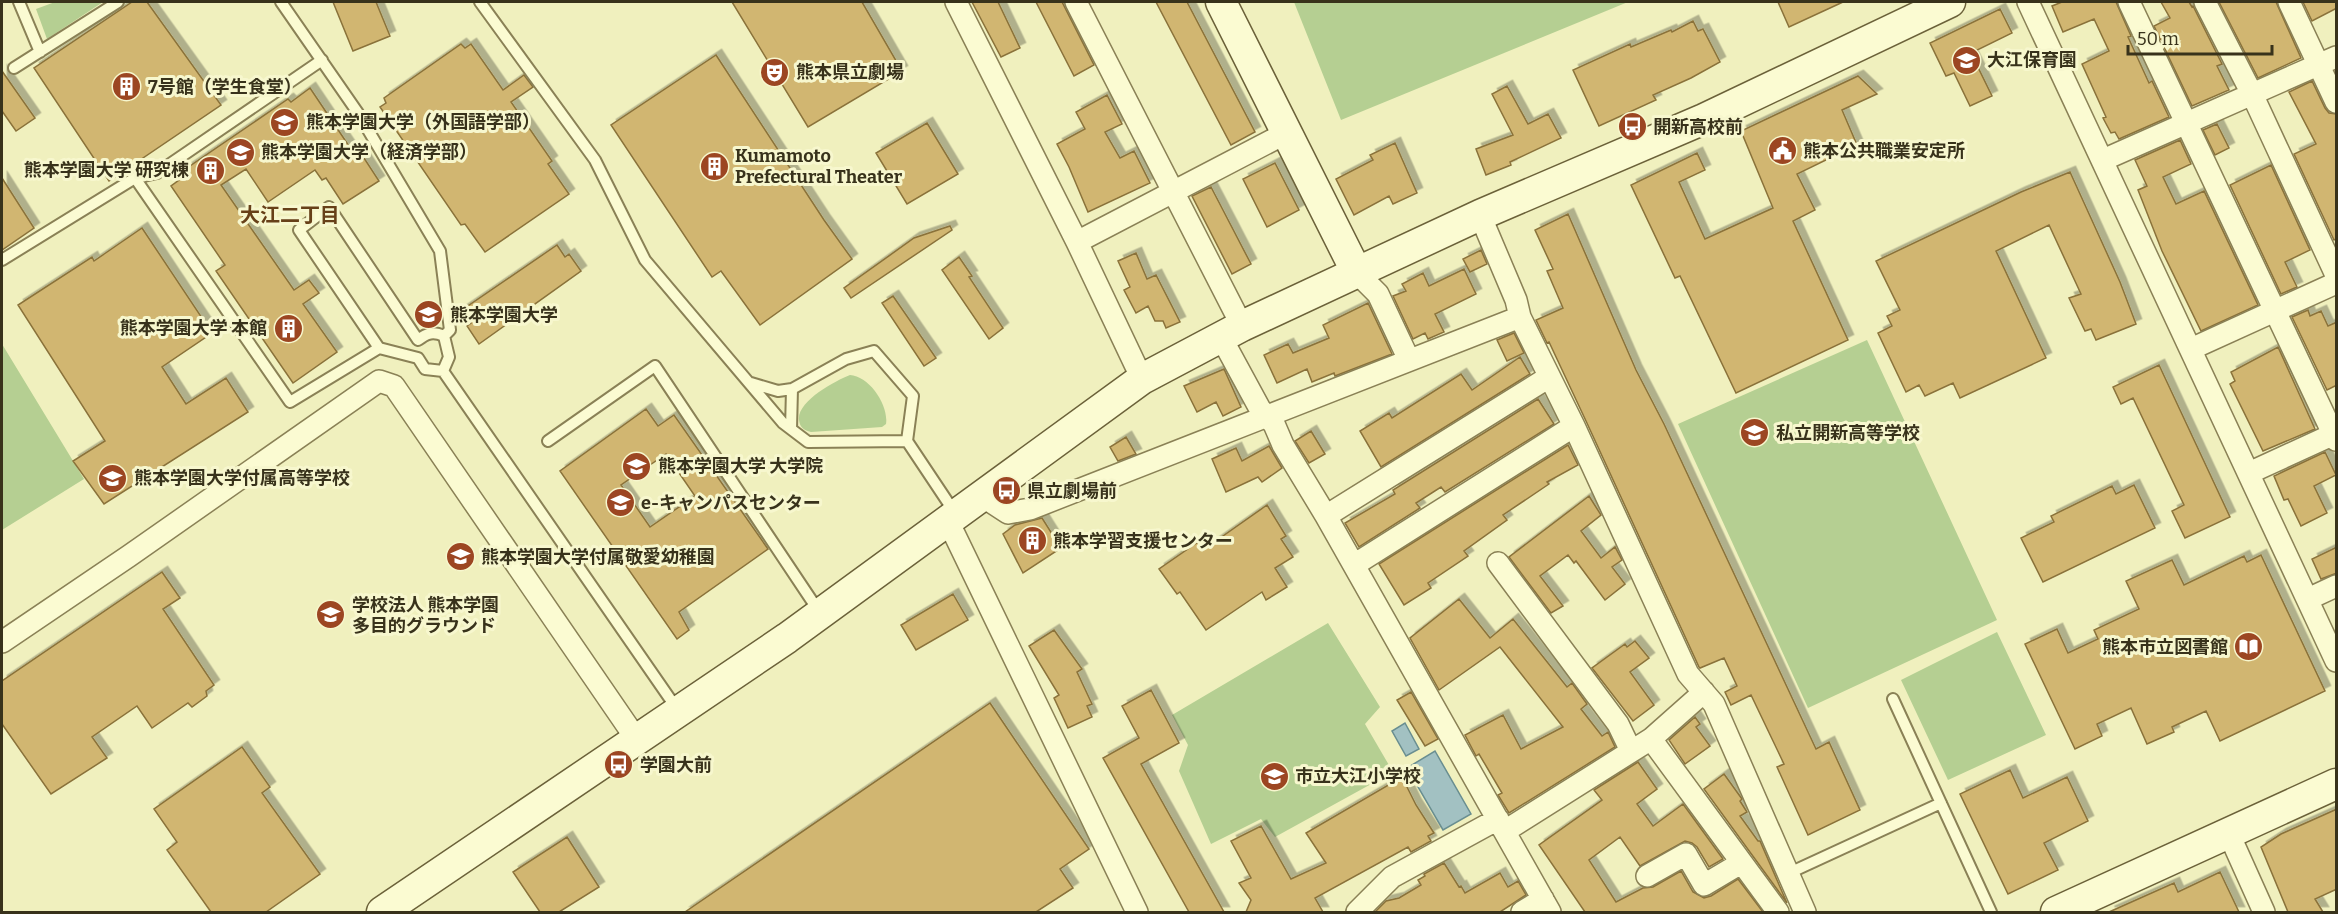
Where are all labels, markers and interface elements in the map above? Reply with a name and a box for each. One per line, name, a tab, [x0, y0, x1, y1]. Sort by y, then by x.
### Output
scale bar	[2128, 18, 2272, 56]
text: 50 m	[2137, 28, 2179, 50]
school or university icon: 大江保育園	[1950, 44, 1982, 76]
place label: 大江保育園	[1987, 49, 2077, 71]
theatre icon: 熊本県立劇場	[759, 56, 791, 88]
place label: 熊本県立劇場	[796, 61, 904, 83]
building icon: 7号館（学生食堂）	[111, 71, 143, 103]
place label: 7号館（学生食堂）	[148, 76, 302, 98]
school or university icon: 熊本学園大学（外国語学部）	[269, 106, 301, 138]
place label: 熊本学園大学（外国語学部）	[306, 111, 540, 133]
bus stop icon: 開新高校前	[1616, 111, 1648, 143]
place label: 開新高校前	[1653, 116, 1743, 138]
public building icon: 熊本公共職業安定所	[1766, 135, 1798, 167]
school or university icon: 熊本学園大学（経済学部）	[224, 136, 256, 168]
place label: 熊本公共職業安定所	[1803, 140, 1965, 162]
place label: 熊本学園大学（経済学部）	[261, 141, 477, 163]
place label: Kumamoto Prefectural Theater	[735, 145, 903, 188]
building icon: Kumamoto Prefectural Theater	[698, 150, 730, 182]
building icon: 熊本学園大学 研究棟	[194, 154, 226, 186]
place label: 熊本学園大学 研究棟	[24, 159, 189, 181]
district label: 大江二丁目	[240, 203, 340, 227]
school or university icon: 熊本学園大学	[413, 299, 445, 331]
place label: 熊本学園大学	[450, 304, 558, 326]
building icon: 熊本学園大学 本館	[272, 312, 304, 344]
place label: 熊本学園大学 本館	[120, 317, 267, 339]
school or university icon: 私立開新高等学校	[1739, 417, 1771, 449]
place label: 私立開新高等学校	[1776, 422, 1920, 444]
school or university icon: 熊本学園大学 大学院	[621, 450, 653, 482]
place label: 熊本学園大学 大学院	[658, 455, 823, 477]
school or university icon: 熊本学園大学付属高等学校	[97, 462, 129, 494]
place label: 熊本学園大学付属高等学校	[134, 467, 350, 489]
bus stop icon: 県立劇場前	[990, 475, 1022, 507]
place label: 県立劇場前	[1027, 480, 1117, 502]
school or university icon: e-キャンパスセンター	[604, 487, 636, 519]
place label: e-キャンパスセンター	[641, 492, 821, 514]
building icon: 熊本学習支援センター	[1016, 525, 1048, 557]
place label: 熊本学習支援センター	[1053, 530, 1233, 552]
school or university icon: 熊本学園大学付属敬愛幼稚園	[444, 541, 476, 573]
place label: 熊本学園大学付属敬愛幼稚園	[481, 546, 715, 568]
place label: 学校法人 熊本学園 多目的グラウンド	[352, 594, 499, 637]
school or university icon: 学校法人 熊本学園 多目的グラウンド	[315, 599, 347, 631]
library icon: 熊本市立図書館	[2233, 631, 2265, 663]
place label: 熊本市立図書館	[2102, 636, 2228, 658]
bus stop icon: 学園大前	[603, 749, 635, 781]
place label: 学園大前	[640, 754, 712, 776]
school or university icon: 市立大江小学校	[1258, 760, 1290, 792]
place label: 市立大江小学校	[1295, 765, 1421, 787]

